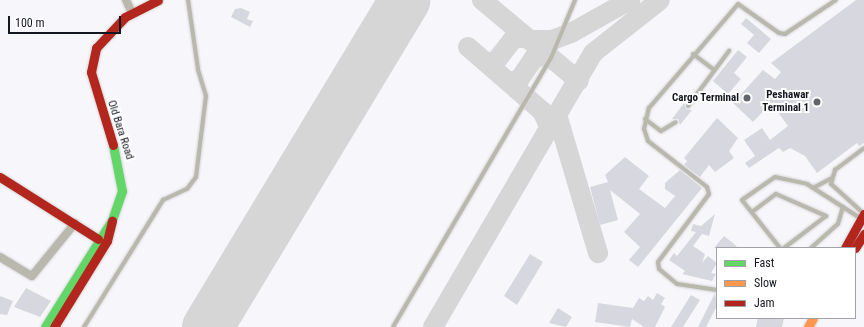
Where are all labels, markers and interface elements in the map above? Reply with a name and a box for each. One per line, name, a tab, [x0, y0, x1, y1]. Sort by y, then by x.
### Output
scale bar	[10, 8, 123, 34]
text: 100 m	[15, 16, 45, 30]
place label: Peshawar Terminal 1	[762, 89, 809, 115]
place label: Cargo Terminal	[672, 91, 739, 105]
marker: Cargo Terminal	[742, 93, 752, 103]
marker: Peshawar Terminal 1	[812, 97, 822, 107]
street label: Old Bara Road	[104, 99, 136, 161]
legend	[716, 247, 856, 319]
text: Fast	[754, 256, 774, 270]
text: Slow	[754, 276, 777, 290]
text: Jam	[754, 296, 775, 310]

